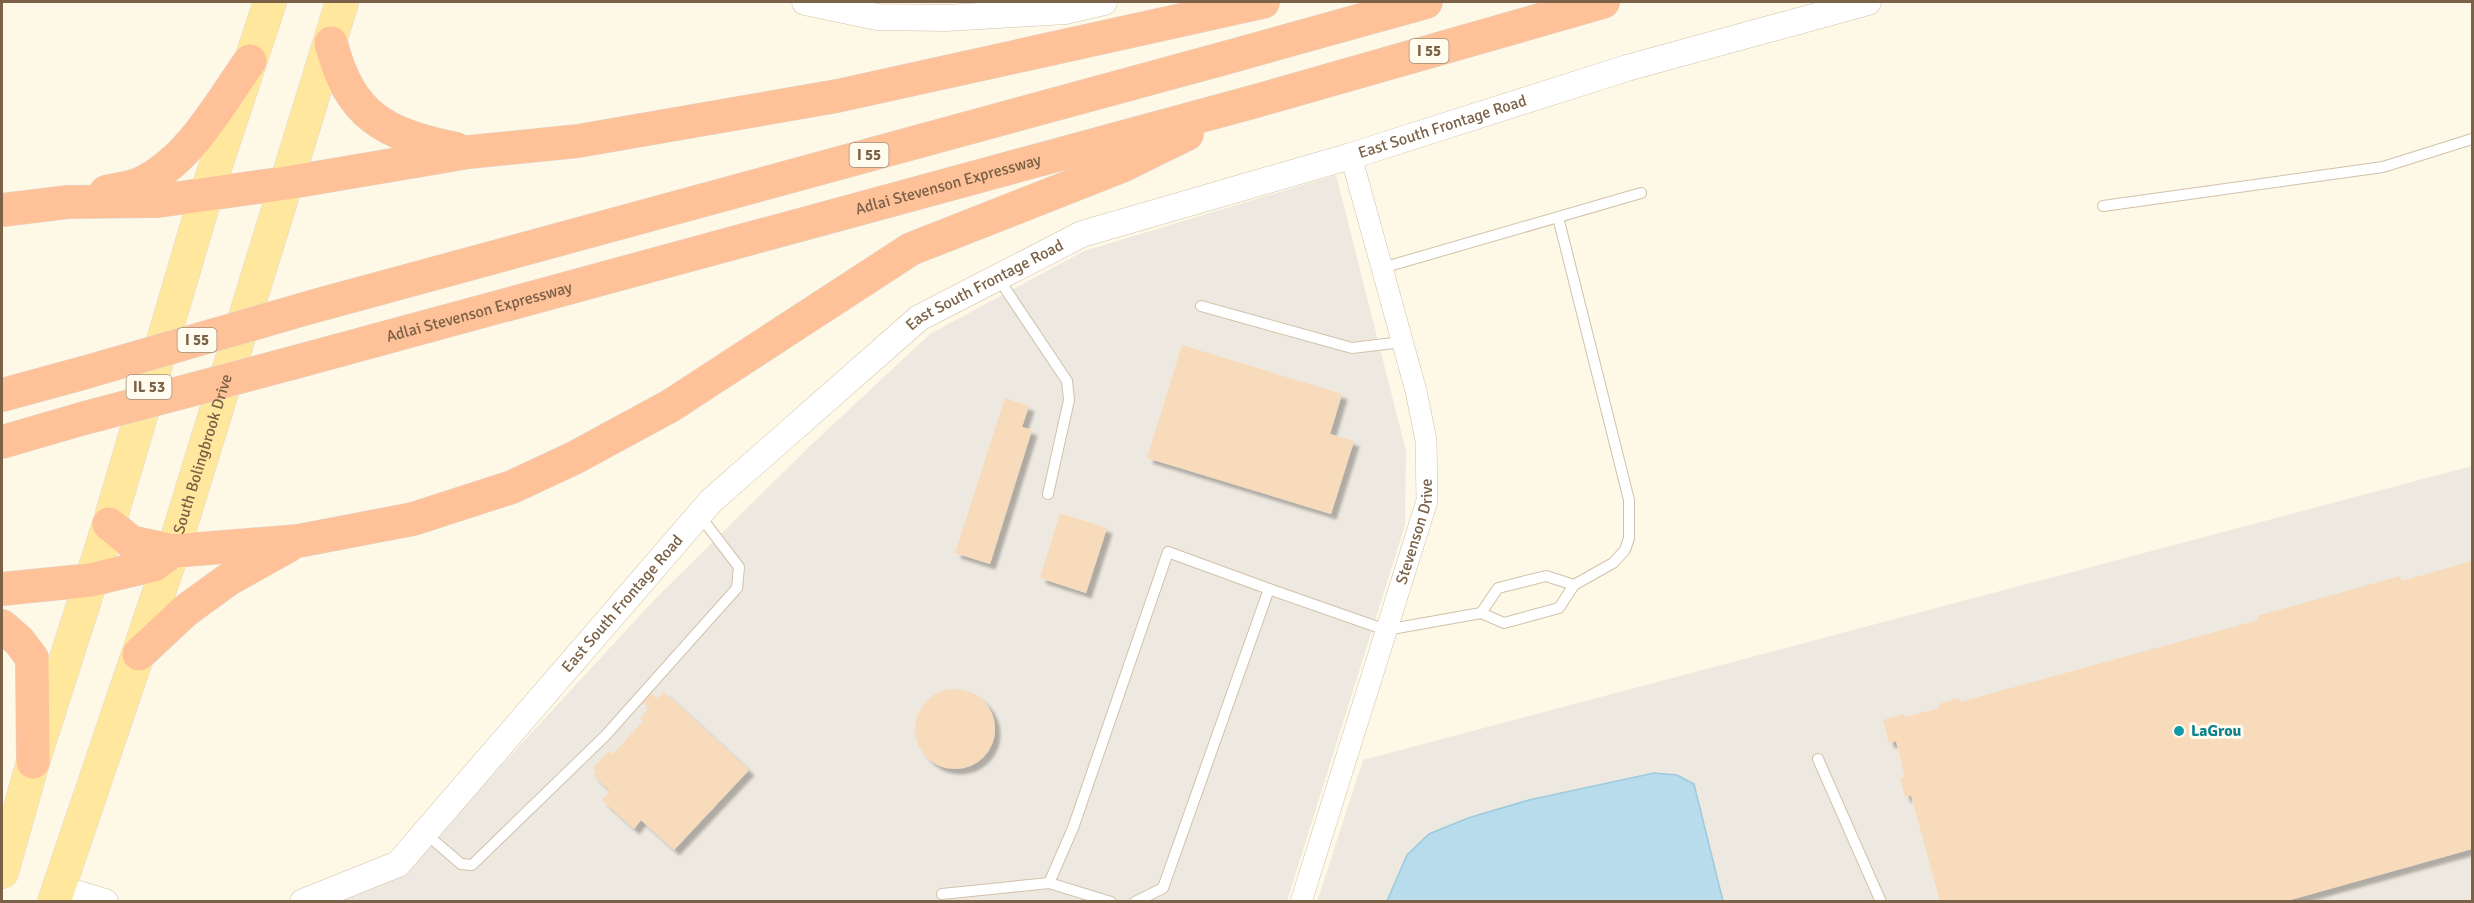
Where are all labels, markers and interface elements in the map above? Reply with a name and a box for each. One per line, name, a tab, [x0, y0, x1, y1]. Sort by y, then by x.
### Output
road number: I 55	[1410, 39, 1448, 63]
street label: East South Frontage Road	[1356, 91, 1529, 163]
road number: I 55	[850, 143, 888, 167]
street label: Adlai Stevenson Expressway	[853, 150, 1044, 219]
street label: East South Frontage Road	[902, 235, 1067, 335]
street label: Adlai Stevenson Expressway	[384, 277, 575, 347]
road number: I 55	[178, 328, 216, 352]
street label: South Bolingbrook Drive	[169, 372, 237, 536]
road number: IL 53	[126, 375, 172, 399]
street label: Stevenson Drive	[1391, 478, 1437, 587]
street label: East South Frontage Road	[558, 531, 687, 677]
place label: LaGrou	[2191, 721, 2242, 741]
marker: LaGrou	[2172, 724, 2186, 738]

